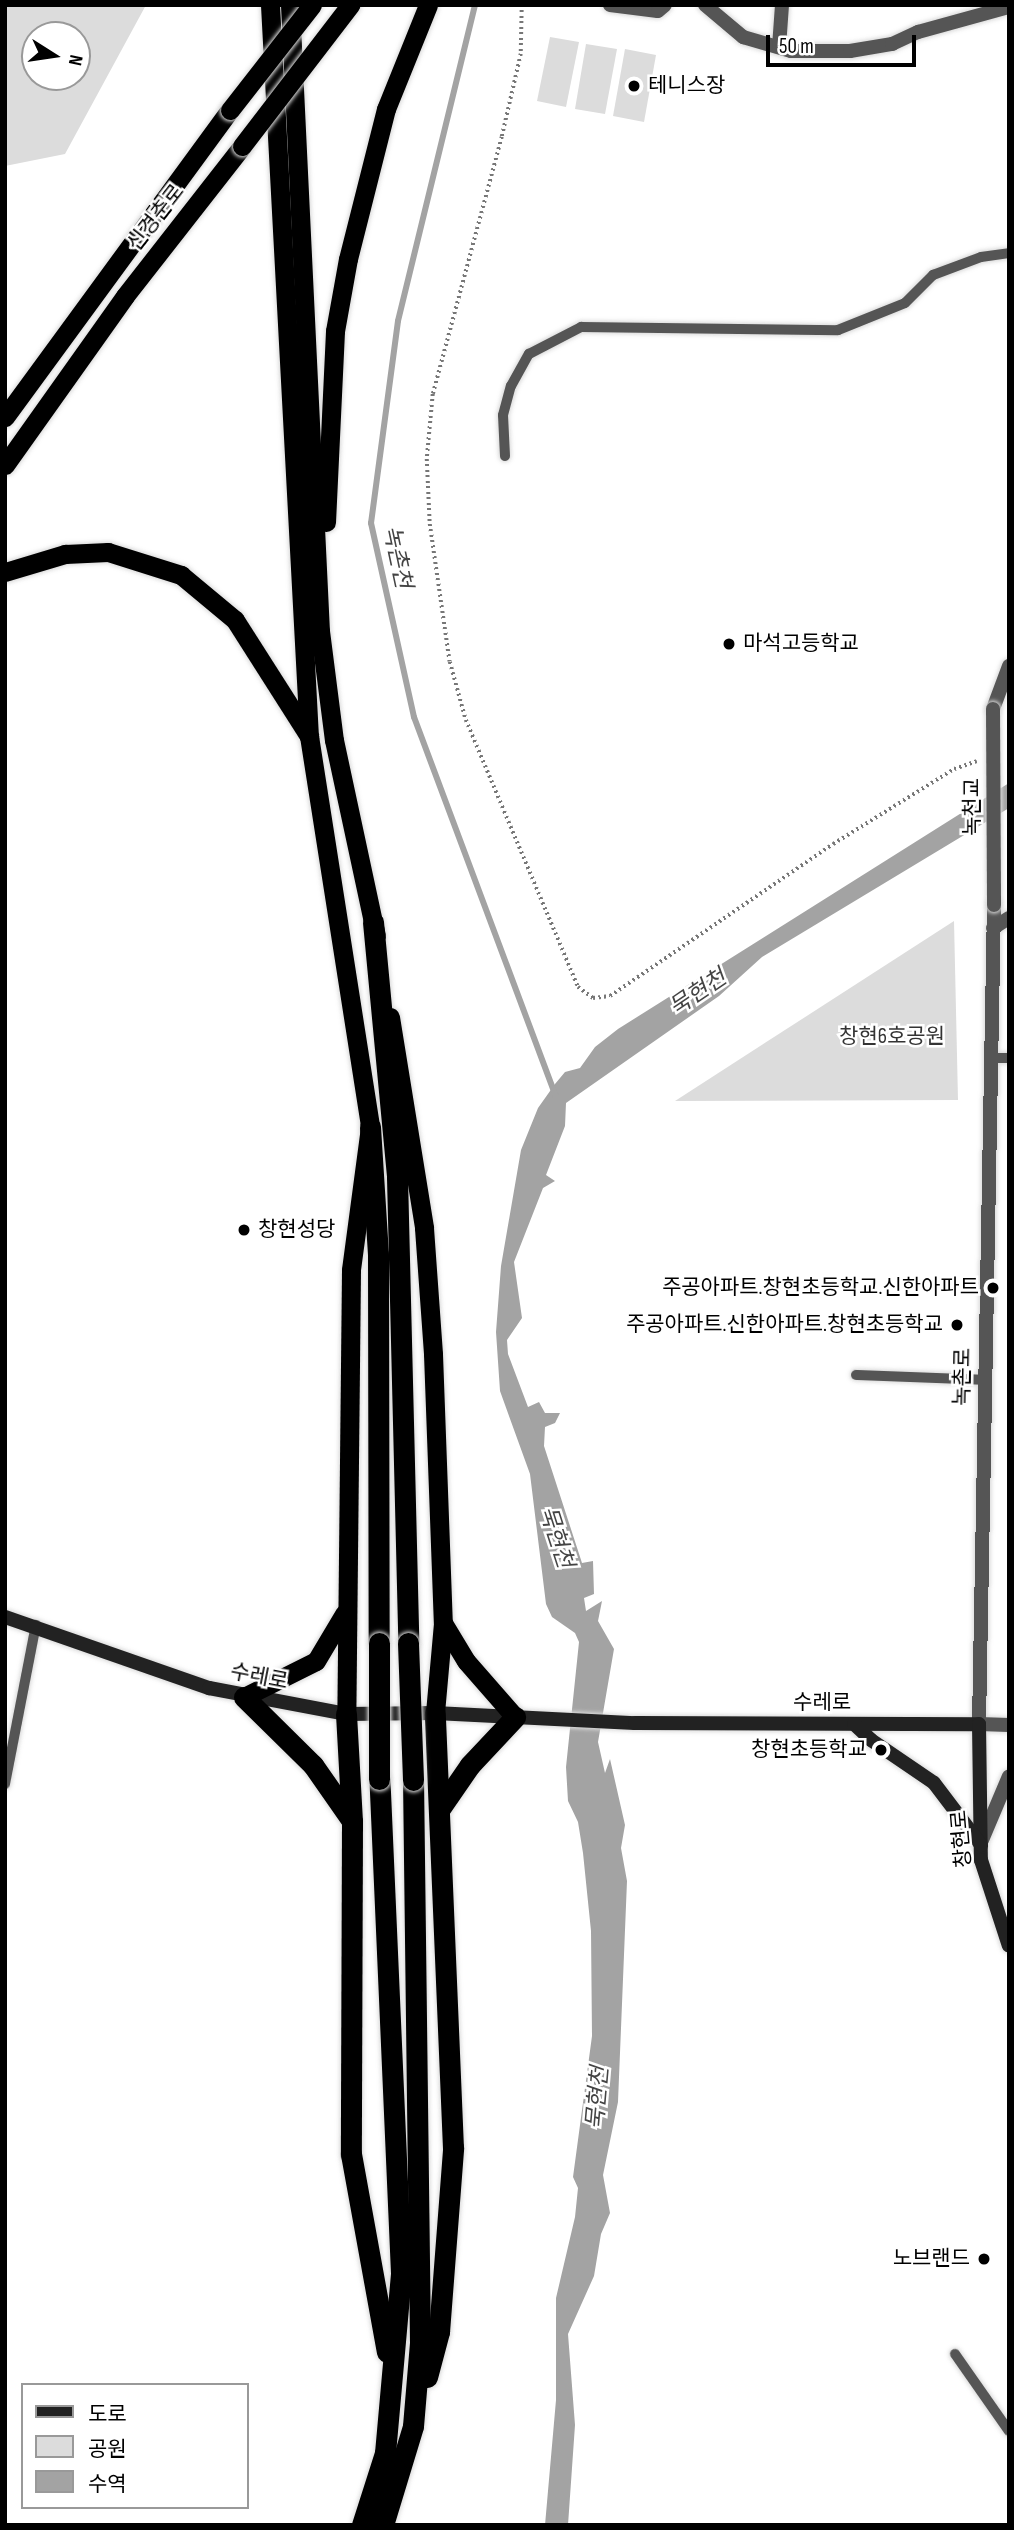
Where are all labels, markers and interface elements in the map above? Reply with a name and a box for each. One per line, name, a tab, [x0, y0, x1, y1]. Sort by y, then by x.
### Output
north arrow	[21, 21, 91, 91]
scale bar	[769, 21, 920, 65]
text: 50 m	[779, 34, 814, 59]
text: N	[63, 53, 87, 67]
place label: 테니스장	[648, 73, 725, 99]
marker: 테니스장	[626, 78, 642, 94]
street label: 신경춘로	[122, 180, 190, 256]
water label: 녹촌천	[377, 523, 417, 591]
place label: 마석고등학교	[743, 631, 859, 657]
marker: 마석고등학교	[721, 636, 737, 652]
street label: 녹천교	[960, 778, 986, 836]
water label: 묵현천	[664, 964, 732, 1022]
park label: 창현6호공원	[839, 1024, 945, 1050]
place label: 창현성당	[258, 1217, 335, 1243]
marker: 창현성당	[236, 1222, 252, 1238]
place label: 주공아파트.창현초등학교.신한아파트	[662, 1275, 979, 1301]
marker: 주공아파트.창현초등학교.신한아파트	[985, 1280, 1001, 1296]
place label: 주공아파트.신한아파트.창현초등학교	[626, 1312, 943, 1338]
marker: 주공아파트.신한아파트.창현초등학교	[949, 1317, 965, 1333]
street label: 녹촌로	[950, 1348, 976, 1406]
water label: 묵현천	[533, 1503, 579, 1571]
street label: 수레로	[228, 1659, 290, 1695]
street label: 수레로	[793, 1690, 851, 1716]
place label: 창현초등학교	[751, 1737, 867, 1763]
marker: 창현초등학교	[873, 1742, 889, 1758]
street label: 창현로	[947, 1809, 977, 1869]
water label: 묵현천	[581, 2065, 615, 2131]
place label: 노브랜드	[893, 2246, 970, 2272]
marker: 노브랜드	[976, 2251, 992, 2267]
legend	[21, 2383, 248, 2509]
text: 도로	[88, 2402, 127, 2427]
text: 공원	[88, 2437, 127, 2462]
text: 수역	[88, 2472, 127, 2497]

